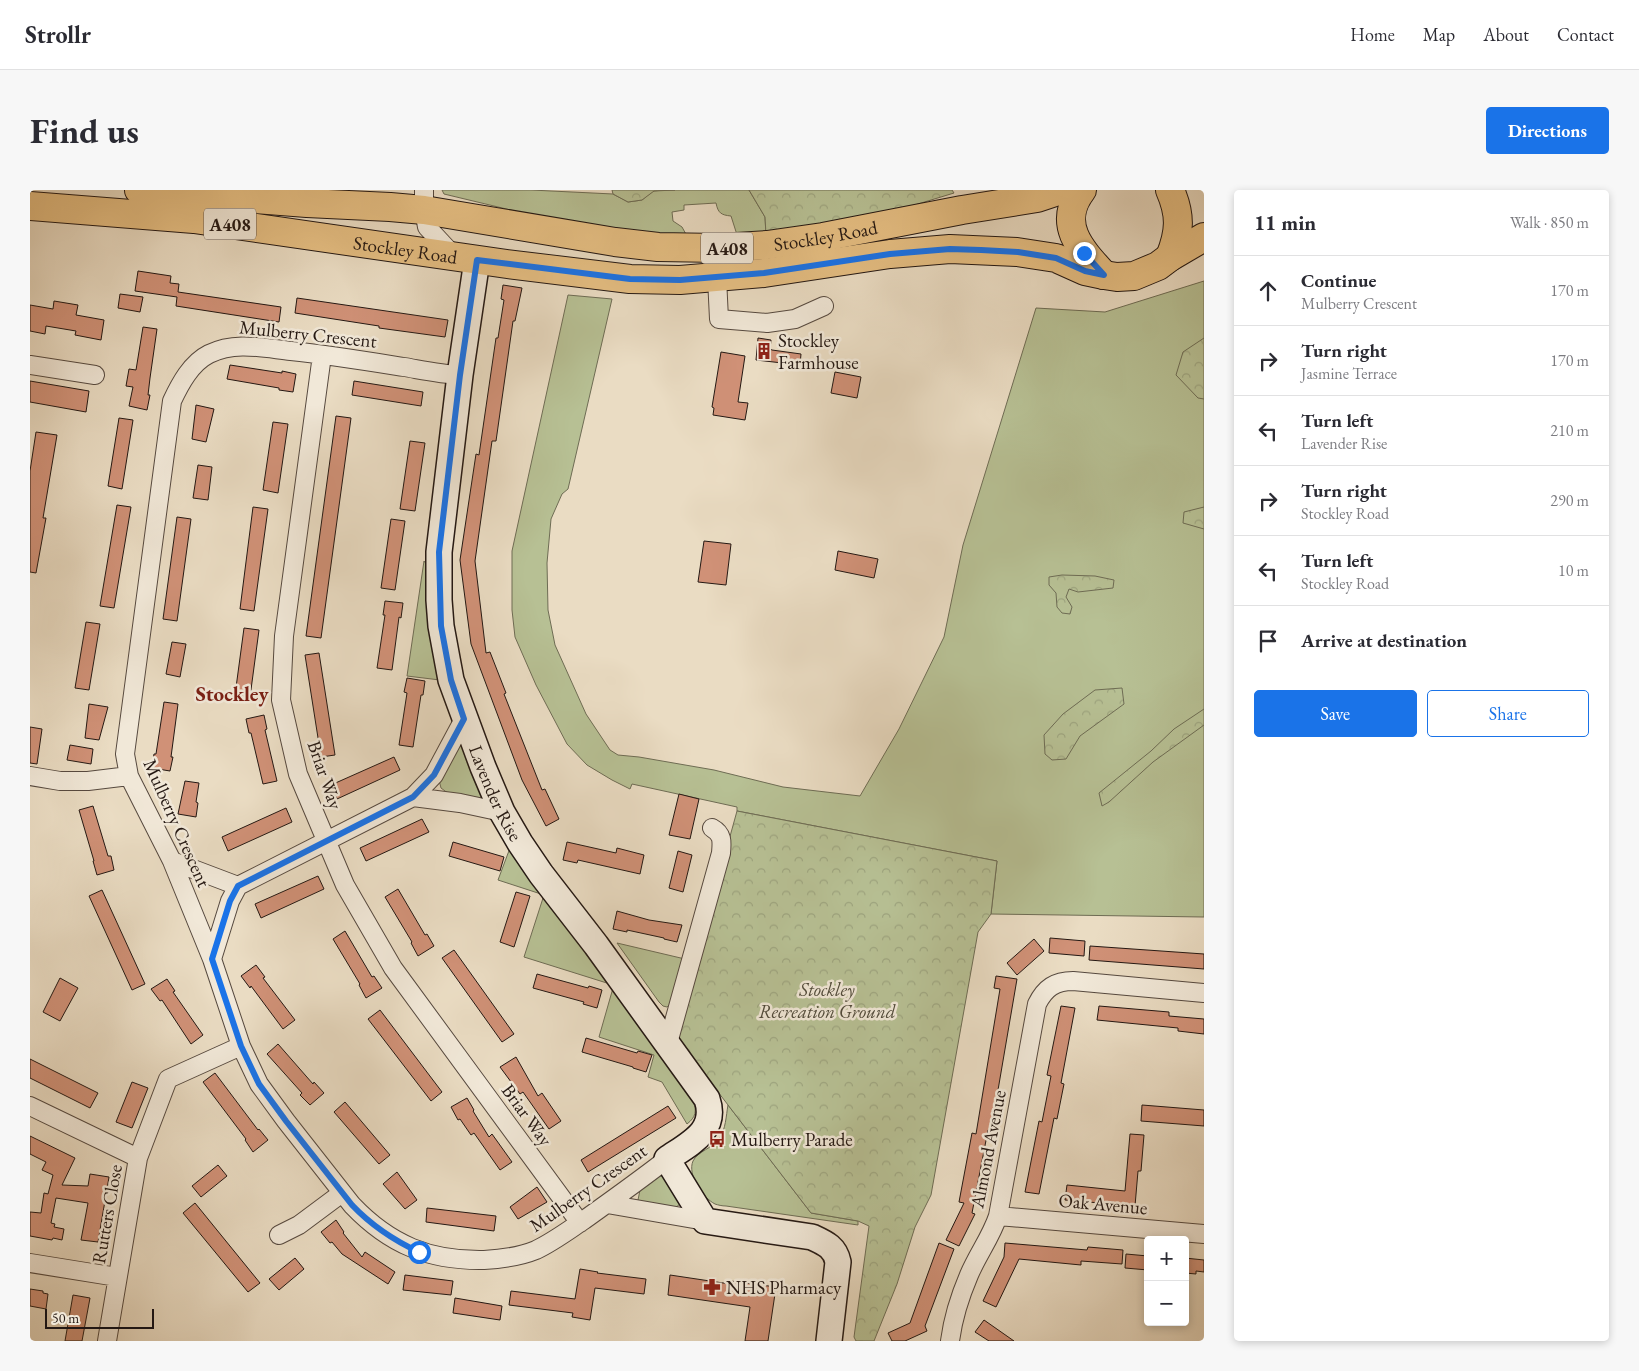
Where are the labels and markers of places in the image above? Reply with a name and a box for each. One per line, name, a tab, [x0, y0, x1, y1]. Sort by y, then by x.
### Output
place label: Stockley Farmhouse	[778, 328, 859, 375]
building icon: Stockley Farmhouse	[754, 341, 774, 361]
place label: Mulberry Parade	[731, 1127, 853, 1152]
bus stop icon: Mulberry Parade	[707, 1129, 727, 1149]
place label: NHS Pharmacy	[726, 1275, 842, 1300]
pharmacy icon: NHS Pharmacy	[702, 1277, 722, 1297]

